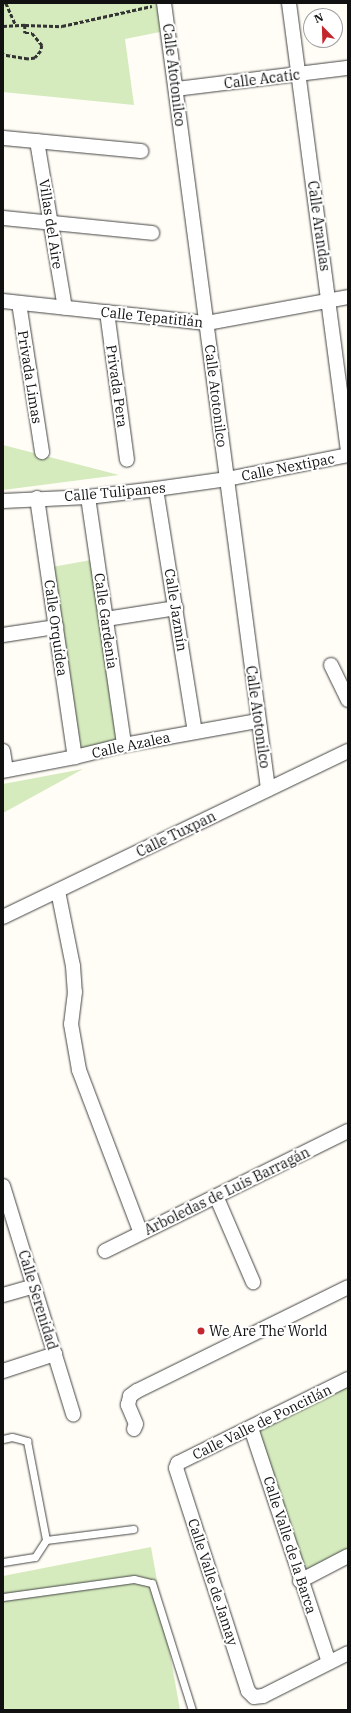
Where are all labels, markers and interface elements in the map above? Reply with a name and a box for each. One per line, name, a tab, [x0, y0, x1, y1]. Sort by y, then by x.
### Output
north arrow	[303, 8, 343, 48]
text: N	[312, 10, 325, 26]
street label: Calle Atotonilco	[159, 23, 189, 127]
street label: Calle Acatic	[223, 66, 301, 92]
street label: Villas del Aire	[36, 178, 66, 270]
street label: Calle Arandas	[304, 180, 334, 272]
street label: Calle Tepatitlán	[100, 303, 204, 331]
street label: Privada Limas	[14, 329, 46, 425]
street label: Privada Pera	[103, 344, 131, 428]
street label: Calle Atotonilco	[201, 344, 231, 448]
street label: Calle Nextipac	[240, 450, 336, 484]
street label: Calle Tulipanes	[64, 479, 166, 505]
street label: Calle Jazmín	[161, 567, 191, 653]
street label: Calle Gardenia	[91, 572, 121, 670]
street label: Calle Orquídea	[41, 579, 71, 677]
street label: Calle Atotonilco	[242, 665, 274, 769]
street label: Calle Azalea	[90, 728, 172, 762]
street label: Calle Tuxpan	[133, 808, 219, 860]
street label: Arboledas de Luis Barragán	[142, 1144, 312, 1238]
street label: Calle Serenidad	[15, 1248, 61, 1352]
place label: We Are The World	[209, 1323, 328, 1339]
marker: We Are The World	[196, 1326, 206, 1336]
street label: Calle Valle de Poncitlán	[190, 1381, 334, 1463]
street label: Calle Valle de la Barca	[260, 1474, 320, 1616]
street label: Calle Valle de Jamay	[185, 1516, 241, 1648]

